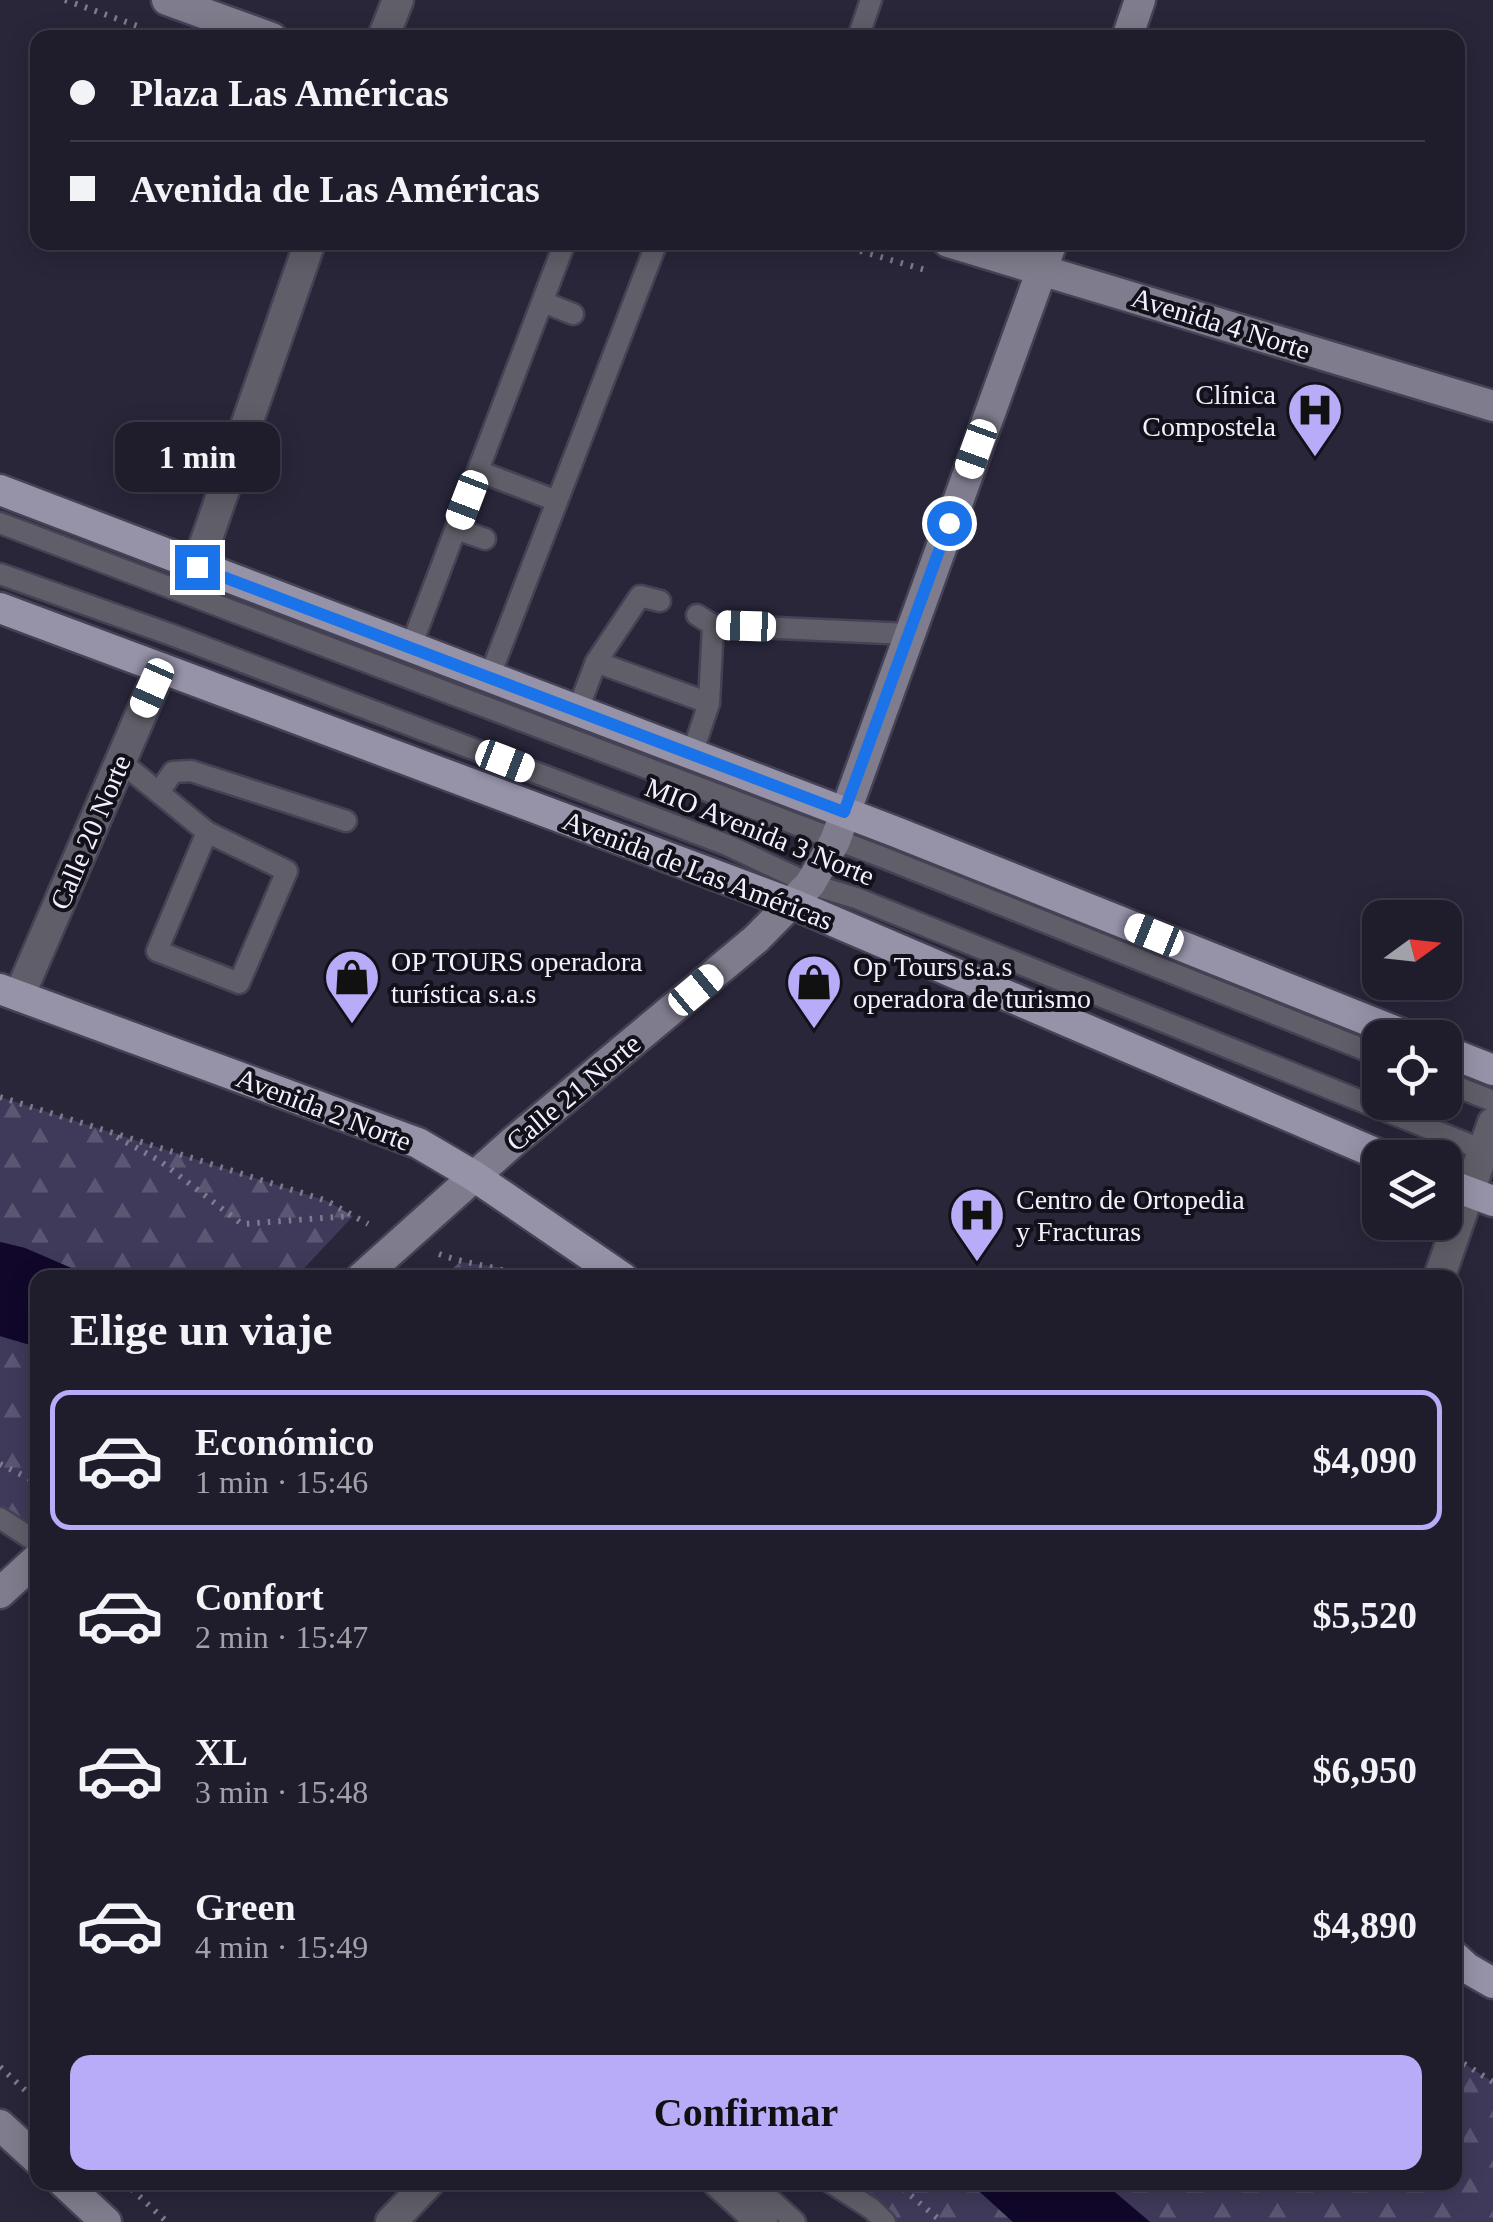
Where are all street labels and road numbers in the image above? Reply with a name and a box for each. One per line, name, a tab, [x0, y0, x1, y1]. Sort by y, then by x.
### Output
street label: Avenida 4 Norte	[1128, 282, 1314, 365]
street label: Calle 20 Norte	[44, 750, 137, 914]
street label: MIO Avenida 3 Norte	[641, 771, 879, 892]
street label: Avenida de Las Américas	[559, 805, 837, 936]
street label: Calle 21 Norte	[500, 1028, 646, 1157]
street label: Avenida 2 Norte	[232, 1062, 416, 1157]

